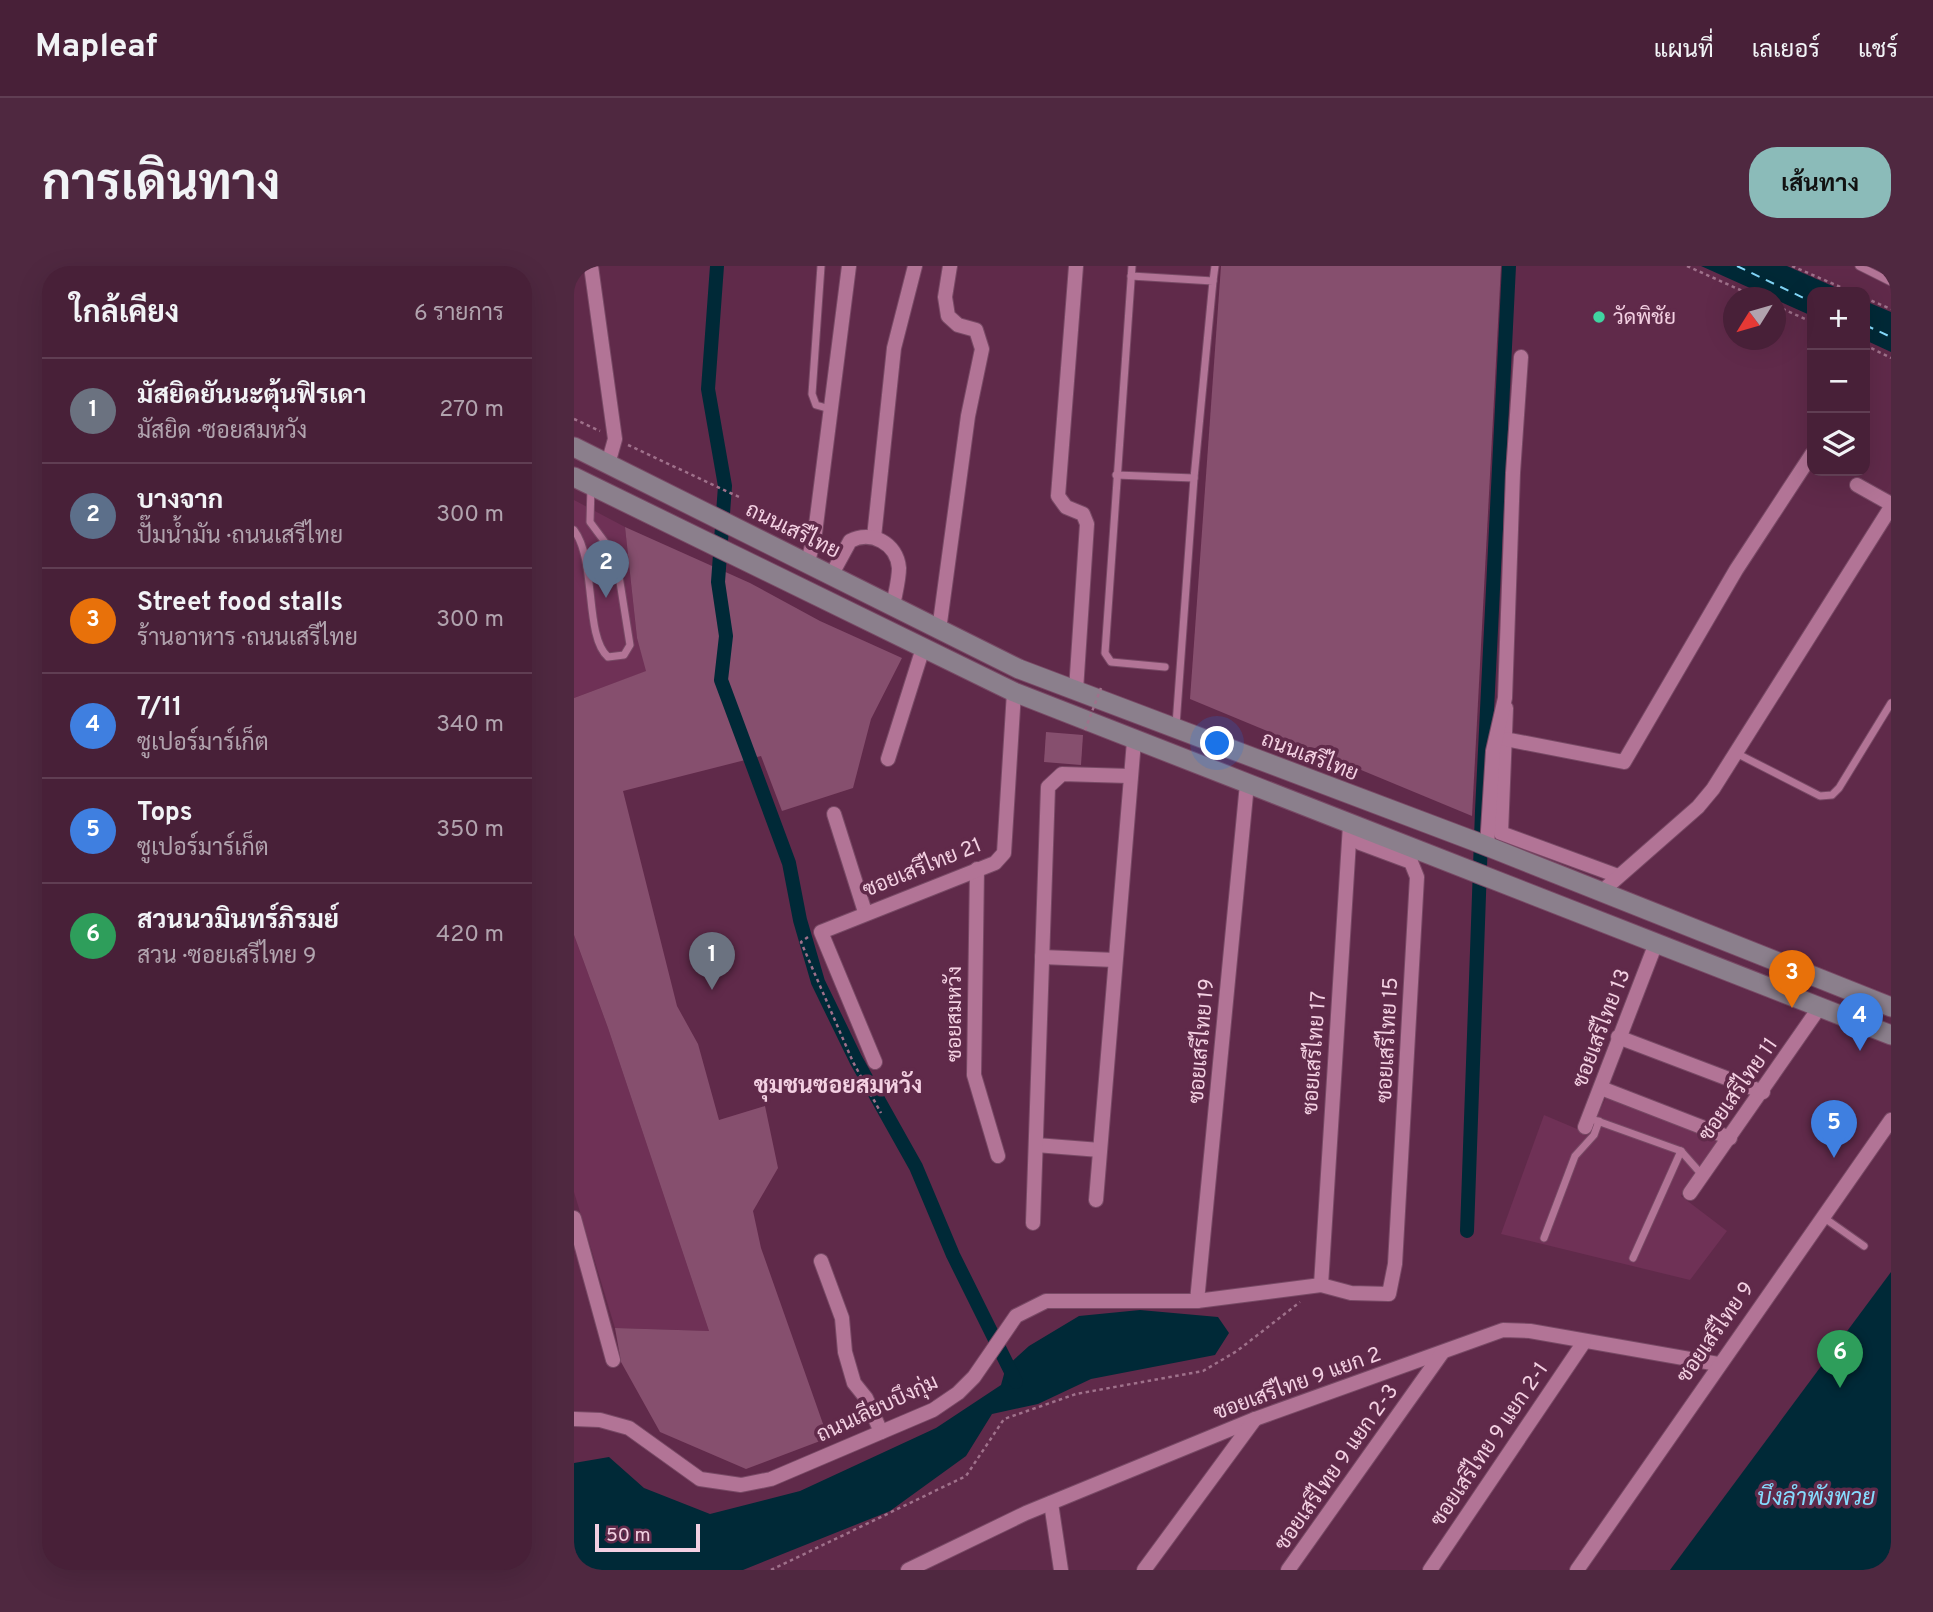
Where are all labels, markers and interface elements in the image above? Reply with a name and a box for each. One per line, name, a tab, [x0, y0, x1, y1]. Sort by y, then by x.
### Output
text: Mapleaf	[35, 27, 158, 69]
text: แผนที่	[1654, 36, 1714, 66]
text: เลเยอร์	[1752, 36, 1820, 66]
text: แชร์	[1858, 36, 1898, 66]
button: เส้นทาง	[1749, 147, 1891, 218]
text: การเดินทาง	[42, 156, 280, 218]
north arrow	[1723, 287, 1786, 350]
map controls	[1807, 287, 1870, 476]
button: +	[1807, 287, 1870, 350]
text: ใกล้เคียง	[70, 296, 179, 333]
text: 6 รายการ	[414, 300, 504, 329]
place label: วัดพิชัย	[1613, 305, 1676, 332]
marker: วัดพิชัย	[1591, 309, 1607, 325]
button: −	[1807, 350, 1870, 413]
text: มัสยิดยันนะตุ้นฟิรเดา	[137, 380, 367, 413]
text: 1	[88, 396, 98, 425]
text: 270 m	[439, 396, 504, 425]
button: layers	[1807, 413, 1870, 476]
text: มัสยิด · ซอยสมหวัง	[137, 418, 307, 447]
text: บางจาก	[137, 485, 223, 518]
street label: ถนนเสรีไทย	[741, 496, 844, 566]
text: 2	[86, 501, 100, 530]
text: 300 m	[436, 501, 504, 530]
text: ปั๊มน้ำมัน · ถนนเสรีไทย	[137, 523, 343, 552]
pin: 2	[583, 540, 629, 598]
text: Street food stalls	[137, 587, 343, 620]
text: 3	[86, 606, 100, 635]
text: 300 m	[436, 606, 504, 635]
text: ร้านอาหาร · ถนนเสรีไทย	[137, 625, 358, 654]
text: 7/11	[137, 692, 182, 725]
text: 4	[86, 711, 100, 740]
text: 340 m	[436, 711, 504, 740]
your location	[1200, 726, 1234, 760]
street label: ถนนเสรีไทย	[1257, 726, 1362, 788]
text: ซูเปอร์มาร์เก็ต	[137, 730, 269, 759]
text: Tops	[137, 797, 192, 830]
text: 5	[86, 816, 100, 845]
text: 350 m	[436, 816, 504, 845]
street label: ซอยเสรีไทย 21	[859, 831, 986, 904]
text: ซูเปอร์มาร์เก็ต	[137, 835, 269, 864]
text: สวนนวมินทร์ภิรมย์	[137, 905, 339, 938]
text: 6	[86, 921, 100, 950]
text: 420 m	[436, 921, 504, 950]
pin: 1	[689, 932, 735, 990]
text: สวน · ซอยเสรีไทย 9	[137, 943, 316, 972]
pin: 3	[1769, 950, 1815, 1008]
street label: ซอยเสรีไทย 13	[1566, 965, 1637, 1092]
street label: ซอยสมหวัง	[942, 966, 969, 1062]
street label: ซอยเสรีไทย 15	[1371, 976, 1405, 1104]
street label: ซอยเสรีไทย 19	[1183, 977, 1221, 1105]
street label: ซอยเสรีไทย 17	[1297, 990, 1333, 1116]
pin: 4	[1837, 993, 1883, 1051]
street label: ซอยเสรีไทย 11	[1693, 1032, 1785, 1147]
district label: ชุมชนซอยสมหวัง	[754, 1070, 922, 1102]
pin: 5	[1811, 1100, 1857, 1158]
street label: ซอยเสรีไทย 9	[1671, 1276, 1761, 1389]
pin: 6	[1817, 1330, 1863, 1388]
street label: ซอยเสรีไทย 9 แยก 2	[1210, 1341, 1385, 1427]
street label: ซอยเสรีไทย 9 แยก 2-1	[1424, 1357, 1555, 1532]
street label: ถนนเลียบบึงกุ่ม	[812, 1368, 943, 1449]
street label: ซอยเสรีไทย 9 แยก 2-3	[1269, 1379, 1405, 1557]
water label: บึงลำพังพวย	[1757, 1483, 1875, 1514]
scale bar	[595, 1521, 700, 1553]
text: 50 m	[606, 1524, 651, 1548]

